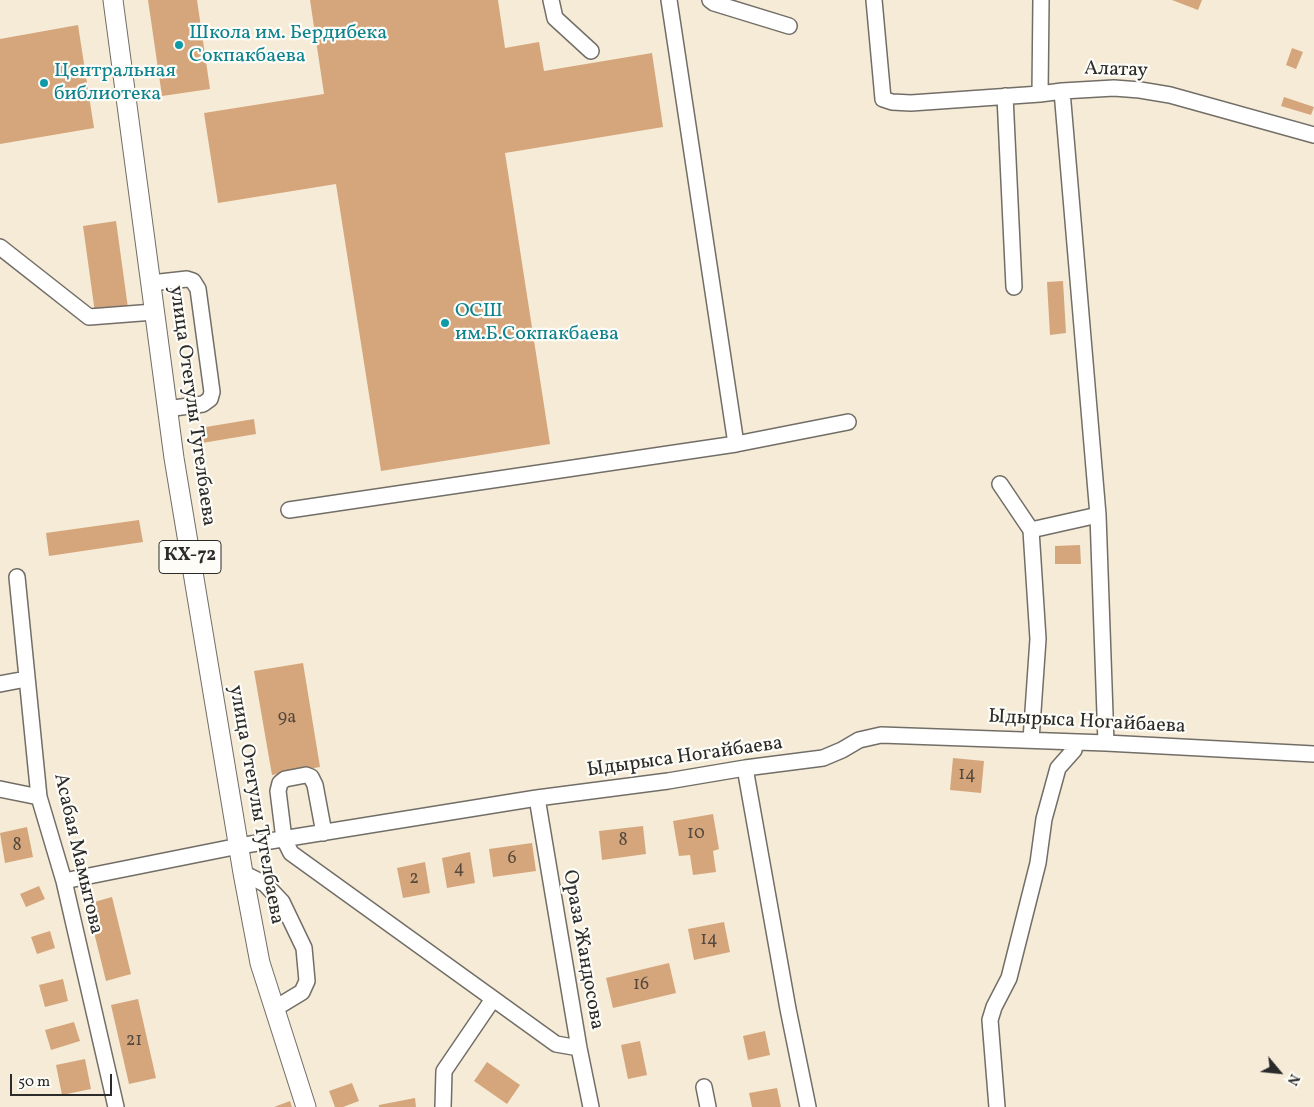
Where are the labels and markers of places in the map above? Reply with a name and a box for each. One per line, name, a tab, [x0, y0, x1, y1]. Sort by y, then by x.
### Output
place label: Школа им. Бердибека Сокпакбаева	[189, 22, 387, 69]
marker: Школа им. Бердибека Сокпакбаева	[173, 39, 185, 51]
place label: Центральная библиотека	[54, 60, 176, 107]
marker: Центральная библиотека	[38, 77, 50, 89]
place label: ОСШ им.Б.Сокпакбаева	[455, 300, 619, 347]
marker: ОСШ им.Б.Сокпакбаева	[439, 317, 451, 329]

